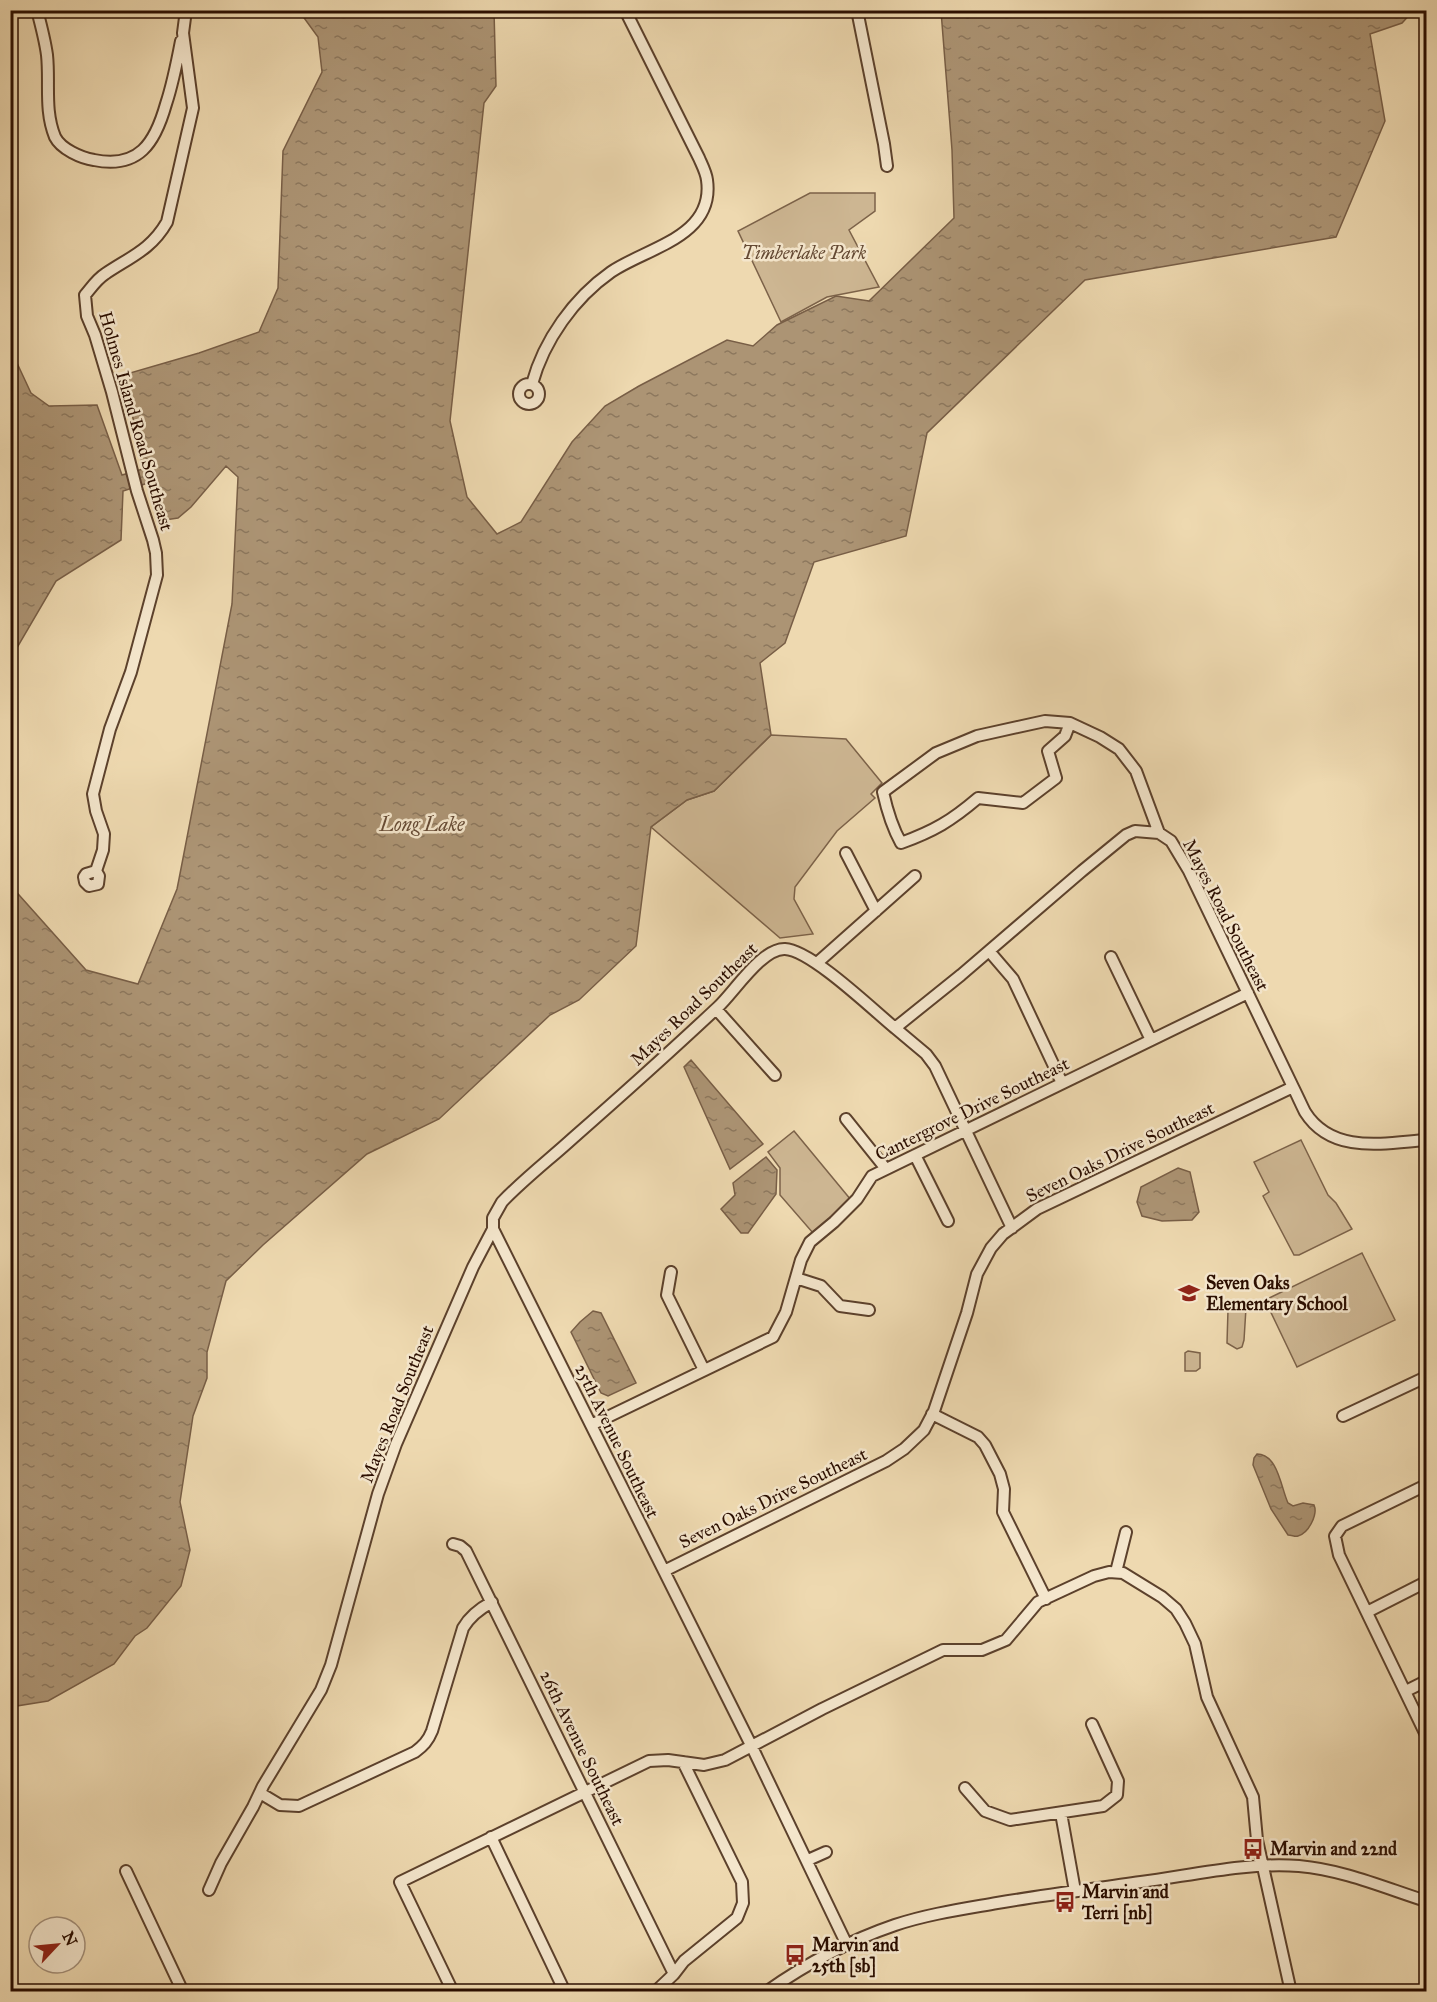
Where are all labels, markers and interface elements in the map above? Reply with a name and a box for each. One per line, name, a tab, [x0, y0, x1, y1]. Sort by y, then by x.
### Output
park label: Timberlake Park	[742, 242, 866, 264]
street label: Holmes Island Road Southeast	[94, 309, 178, 534]
water label: Long Lake	[379, 812, 465, 836]
street label: Mayes Road Southeast	[1178, 835, 1274, 995]
street label: Mayes Road Southeast	[626, 937, 762, 1070]
street label: Cantergrove Drive Southeast	[871, 1052, 1074, 1166]
street label: Seven Oaks Drive Southeast	[1022, 1097, 1218, 1207]
place label: Seven Oaks Elementary School	[1206, 1272, 1349, 1316]
school or university icon: Seven Oaks Elementary School	[1177, 1281, 1201, 1305]
street label: Mayes Road Southeast	[355, 1321, 439, 1486]
street label: 25th Avenue Southeast	[570, 1360, 664, 1522]
street label: Seven Oaks Drive Southeast	[675, 1443, 871, 1553]
street label: 26th Avenue Southeast	[535, 1667, 629, 1830]
bus stop icon: Marvin and 22nd	[1241, 1837, 1265, 1861]
place label: Marvin and 22nd	[1270, 1838, 1398, 1860]
place label: Marvin and Terri [nb]	[1081, 1881, 1170, 1925]
bus stop icon: Marvin and Terri [nb]	[1053, 1890, 1077, 1914]
north arrow	[27, 1915, 87, 1975]
text: N	[59, 1928, 82, 1949]
place label: Marvin and 25th [sb]	[812, 1934, 900, 1978]
bus stop icon: Marvin and 25th [sb]	[783, 1943, 807, 1967]

